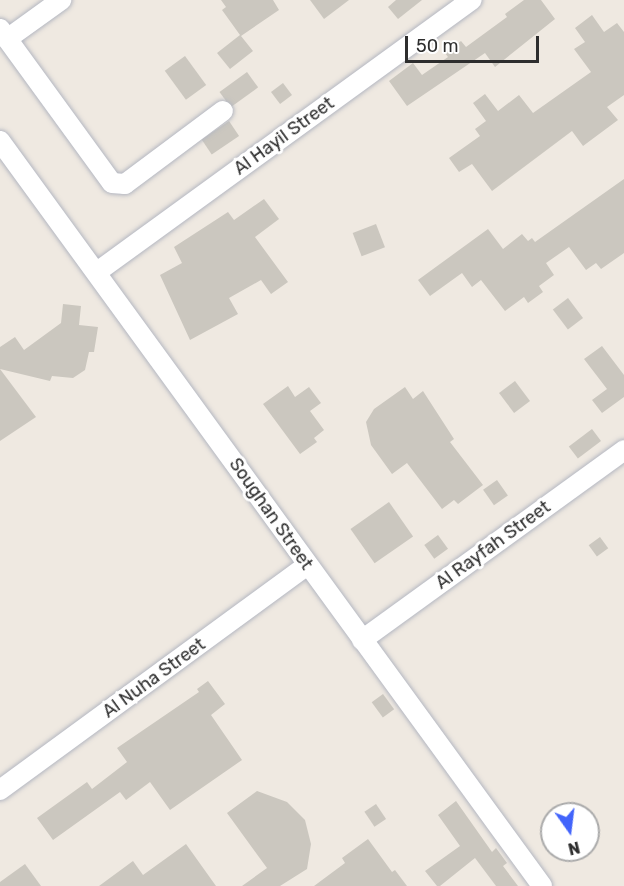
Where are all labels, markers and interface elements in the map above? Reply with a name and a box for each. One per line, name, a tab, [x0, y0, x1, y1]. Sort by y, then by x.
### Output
scale bar	[408, 24, 542, 62]
text: 50 m	[416, 35, 459, 57]
street label: Al Hayil Street	[230, 92, 338, 180]
street label: Soughan Street	[224, 454, 318, 574]
street label: Al Rayfah Street	[431, 496, 555, 594]
street label: Al Nuha Street	[98, 634, 210, 722]
north arrow	[540, 802, 600, 862]
text: N	[566, 837, 582, 859]

